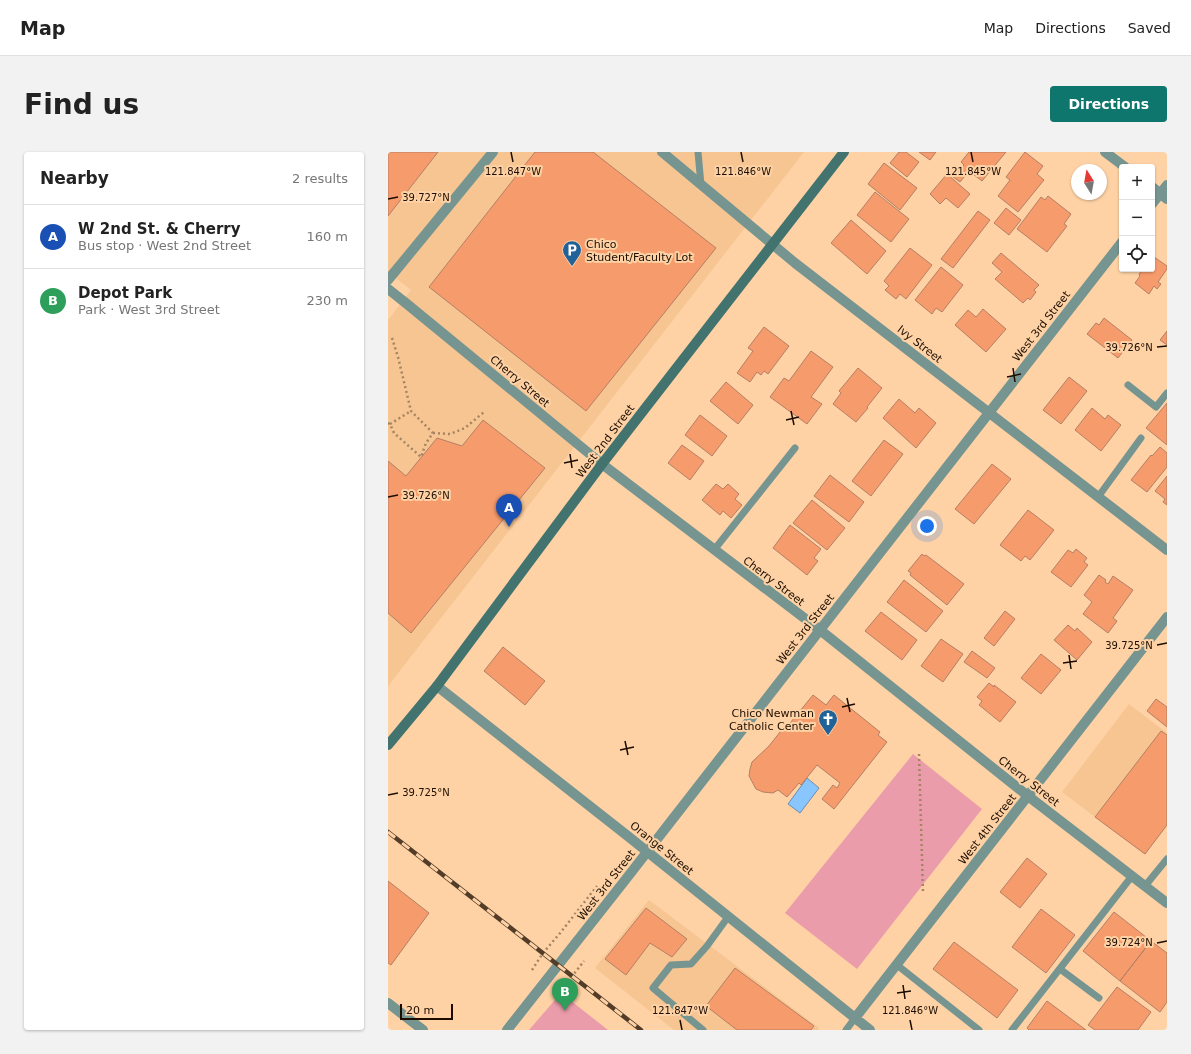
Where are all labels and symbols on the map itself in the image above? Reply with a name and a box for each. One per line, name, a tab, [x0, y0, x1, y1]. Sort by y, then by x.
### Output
north arrow	[1071, 164, 1107, 200]
text: 121.847°W	[485, 166, 541, 177]
text: 121.846°W	[715, 166, 771, 177]
text: 121.845°W	[945, 166, 1001, 177]
text: 39.727°N	[402, 192, 450, 203]
place label: Chico Student/Faculty Lot	[586, 238, 693, 264]
parking icon: Chico Student/Faculty Lot	[561, 239, 583, 267]
street label: West 3rd Street	[1010, 288, 1073, 364]
street label: Ivy Street	[895, 323, 945, 366]
text: 39.726°N	[1105, 342, 1153, 353]
street label: Cherry Street	[487, 353, 553, 410]
street label: West 2nd Street	[574, 402, 638, 481]
text: 39.726°N	[402, 490, 450, 501]
pin: A	[496, 494, 522, 527]
your location	[917, 516, 937, 536]
street label: Cherry Street	[740, 554, 808, 609]
street label: West 3rd Street	[774, 591, 837, 667]
text: 39.725°N	[1105, 640, 1153, 651]
place label: Chico Newman Catholic Center	[729, 707, 814, 733]
church icon: Chico Newman Catholic Center	[817, 708, 839, 736]
street label: Cherry Street	[996, 754, 1062, 810]
text: 39.725°N	[402, 787, 450, 798]
street label: West 4th Street	[956, 791, 1019, 867]
street label: Orange Street	[627, 819, 696, 878]
street label: West 3rd Street	[575, 847, 638, 923]
text: 39.724°N	[1105, 937, 1153, 948]
pin: B	[552, 978, 578, 1011]
scale bar	[400, 1002, 453, 1021]
text: 121.847°W	[652, 1005, 708, 1016]
text: 121.846°W	[882, 1005, 938, 1016]

